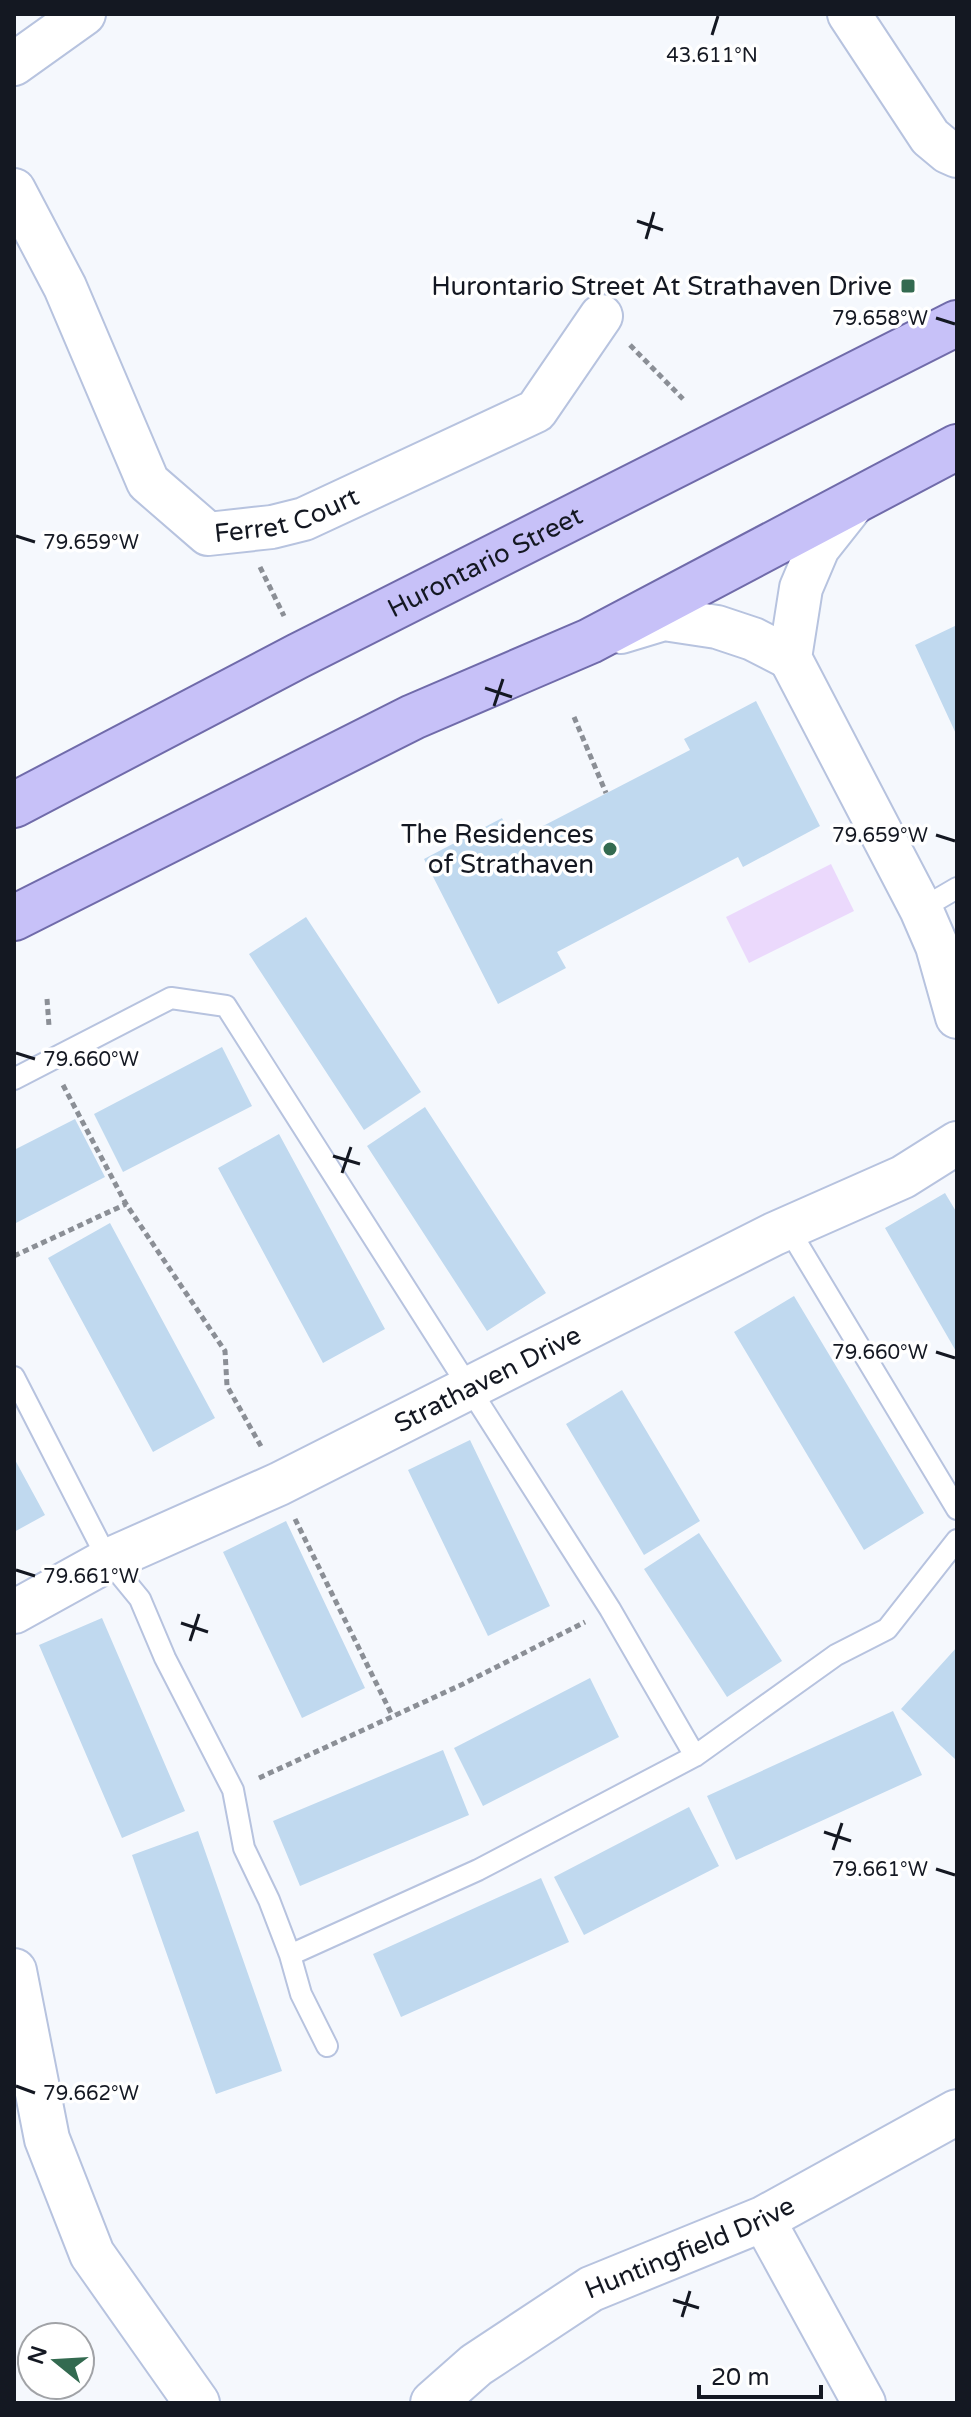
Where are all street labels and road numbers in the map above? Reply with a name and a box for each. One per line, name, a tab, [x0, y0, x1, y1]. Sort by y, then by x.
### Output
street label: Ferret Court	[213, 480, 364, 549]
street label: Hurontario Street	[382, 499, 587, 624]
street label: Strathaven Drive	[389, 1319, 586, 1439]
street label: Huntingfield Drive	[580, 2189, 800, 2305]

